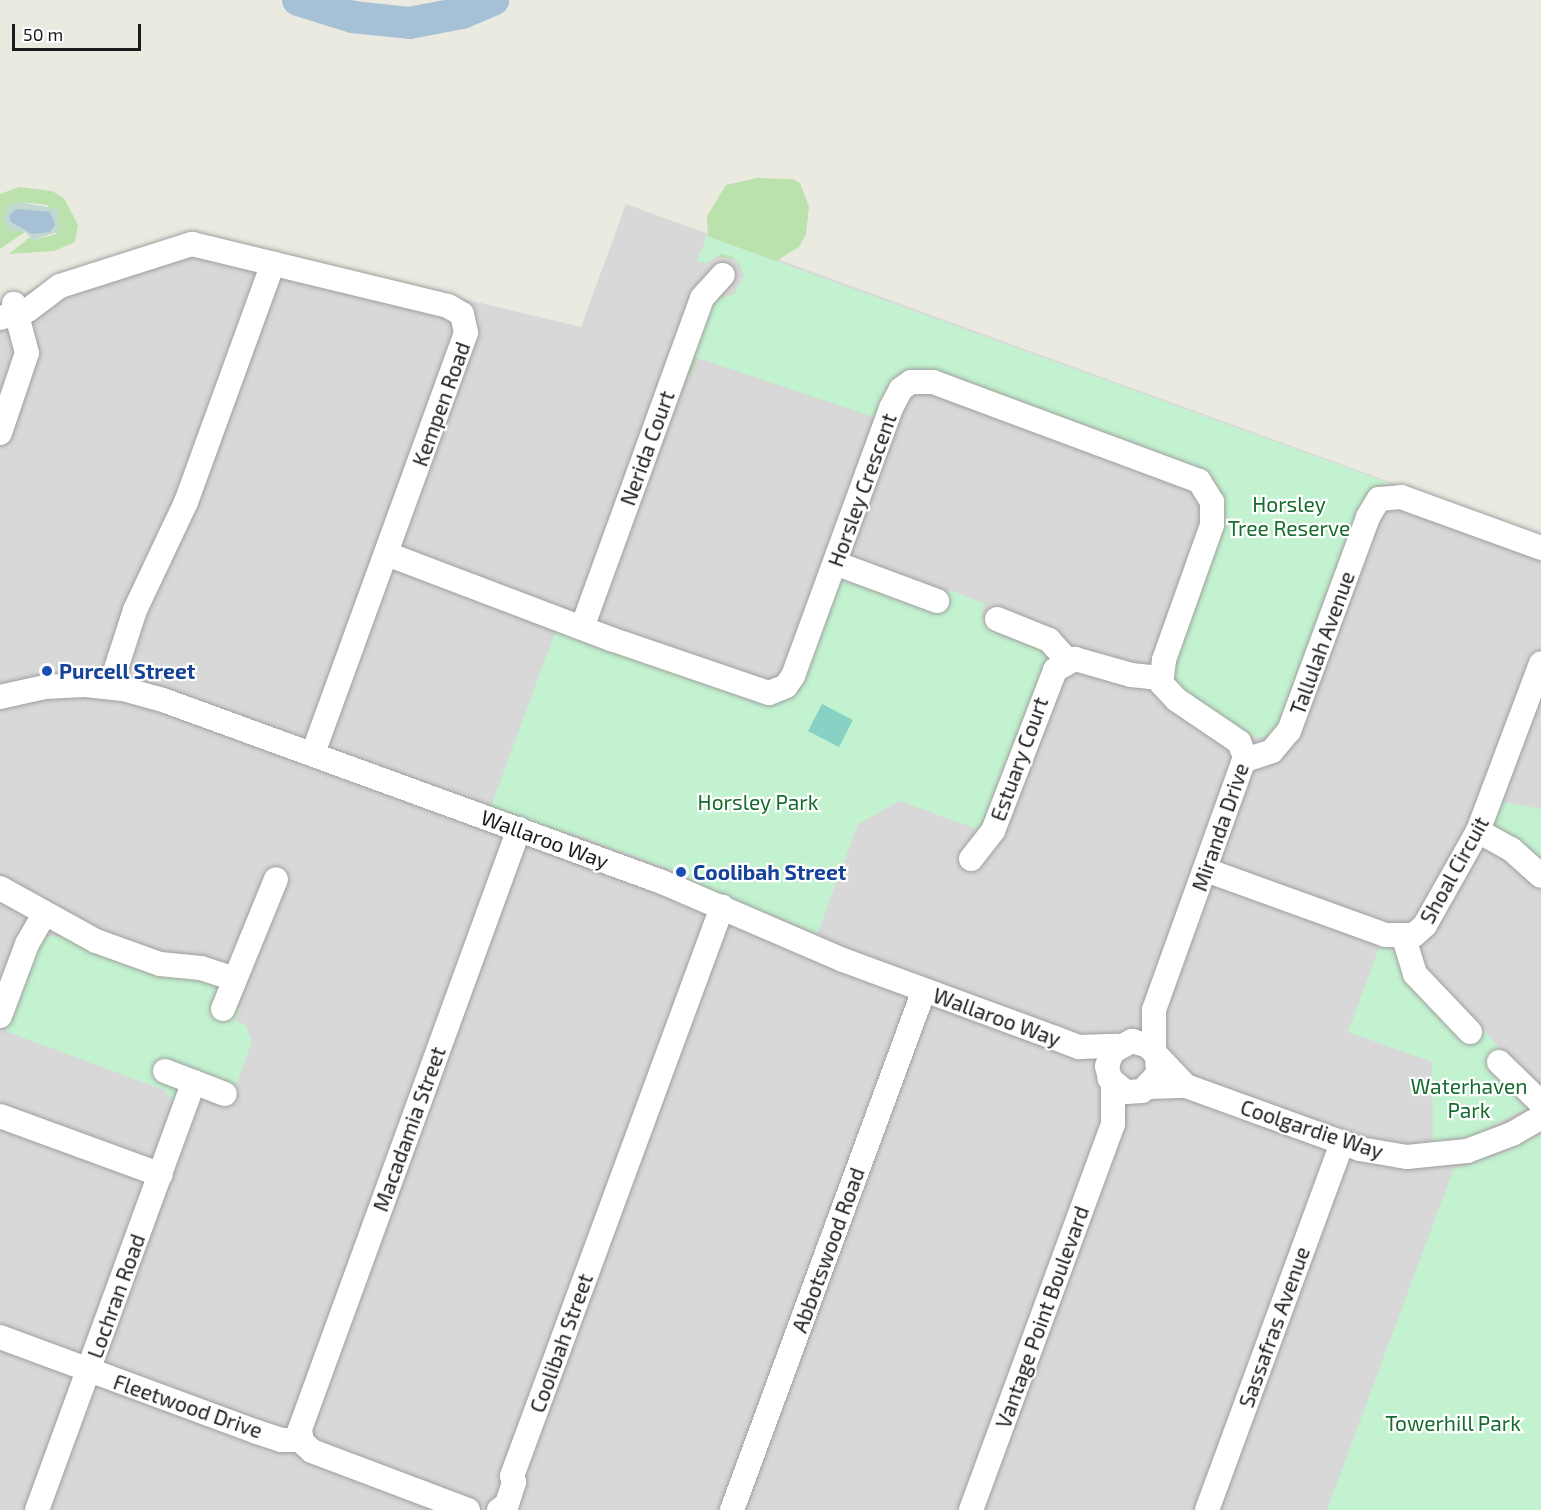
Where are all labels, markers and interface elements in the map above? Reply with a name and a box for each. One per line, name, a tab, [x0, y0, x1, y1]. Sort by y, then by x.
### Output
scale bar	[15, 12, 144, 50]
text: 50 m	[23, 23, 63, 45]
street label: Kempen Road	[407, 338, 475, 470]
street label: Nerida Court	[615, 387, 679, 509]
street label: Horsley Crescent	[822, 410, 902, 570]
park label: Horsley Tree Reserve	[1228, 491, 1350, 541]
street label: Tallulah Avenue	[1284, 568, 1360, 718]
place label: Purcell Street	[59, 658, 196, 684]
marker: Purcell Street	[40, 664, 54, 678]
street label: Estuary Court	[985, 693, 1053, 825]
street label: Miranda Drive	[1186, 760, 1254, 894]
park label: Horsley Park	[697, 789, 819, 815]
street label: Wallaroo Way	[478, 804, 612, 874]
street label: Shoal Circuit	[1414, 812, 1494, 928]
place label: Coolibah Street	[693, 859, 846, 885]
marker: Coolibah Street	[674, 865, 688, 879]
street label: Wallaroo Way	[930, 982, 1064, 1052]
street label: Macadamia Street	[367, 1043, 451, 1215]
park label: Waterhaven Park	[1410, 1073, 1528, 1123]
street label: Coolgardie Way	[1237, 1094, 1387, 1164]
street label: Abbotswood Road	[786, 1164, 870, 1336]
street label: Vantage Point Boulevard	[990, 1203, 1094, 1431]
street label: Lochran Road	[82, 1230, 150, 1362]
street label: Sassafras Avenue	[1233, 1243, 1315, 1411]
street label: Coolibah Street	[524, 1270, 598, 1416]
street label: Fleetwood Drive	[110, 1369, 266, 1443]
park label: Towerhill Park	[1385, 1410, 1521, 1436]

